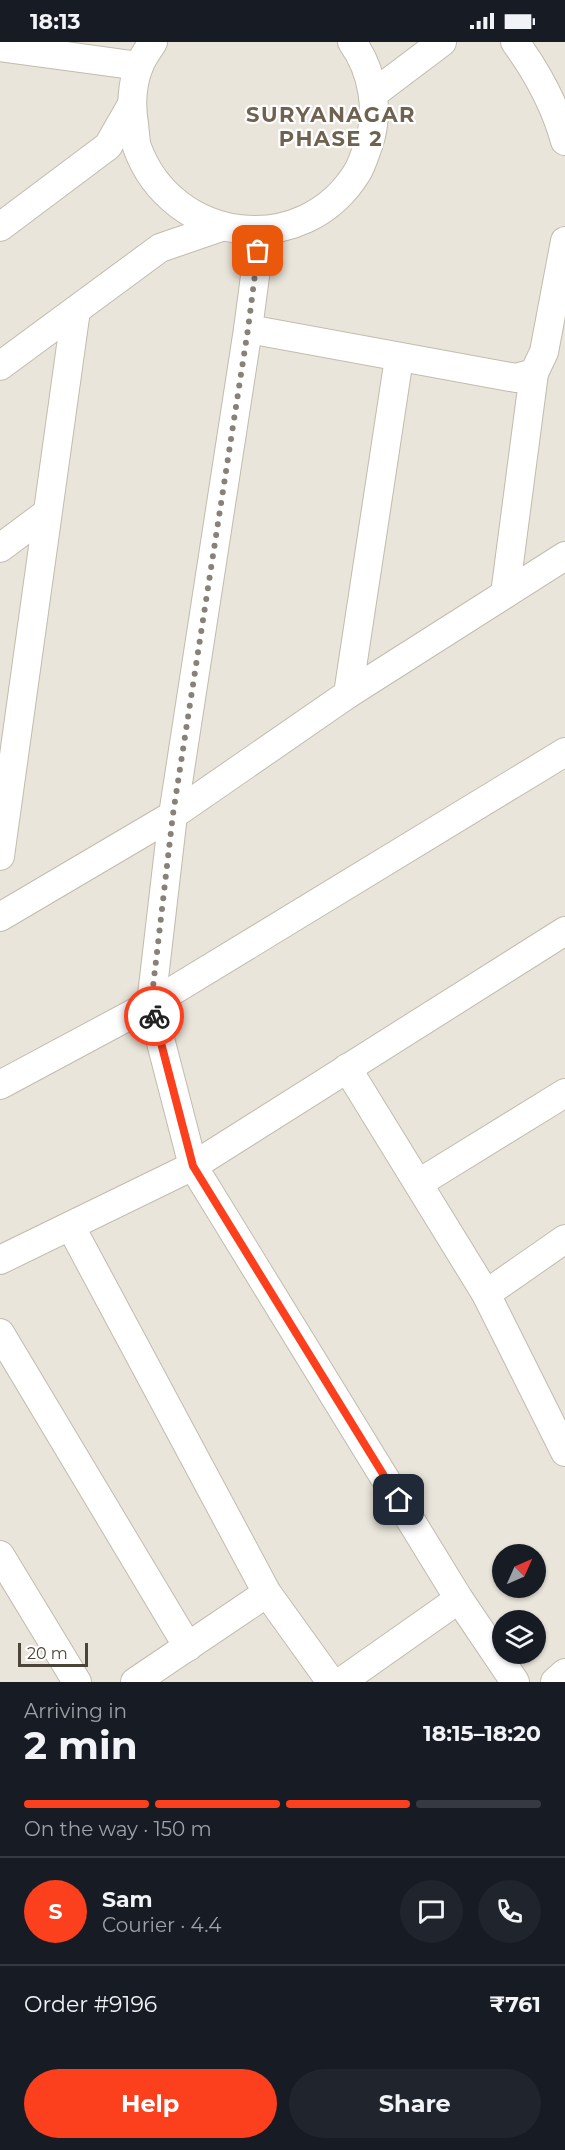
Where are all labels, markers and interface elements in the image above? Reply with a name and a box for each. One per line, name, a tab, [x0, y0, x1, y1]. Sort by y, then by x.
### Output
text: 18:13	[30, 8, 81, 35]
district label: SURYANAGAR PHASE 2	[246, 102, 416, 151]
pin	[232, 225, 283, 276]
icon: bag	[241, 234, 274, 267]
courier	[124, 986, 184, 1046]
icon: bike	[138, 1000, 171, 1033]
pin	[373, 1474, 424, 1525]
icon: home	[382, 1483, 415, 1516]
north arrow	[492, 1544, 546, 1598]
map controls	[492, 1544, 546, 1664]
button: layers	[492, 1610, 546, 1664]
scale bar	[18, 1640, 88, 1668]
text: 20 m	[27, 1644, 68, 1663]
text: Arriving in	[24, 1699, 127, 1723]
text: 18:15–18:20	[423, 1720, 541, 1747]
text: 2 min	[24, 1721, 138, 1769]
text: On the way · 150 m	[24, 1817, 212, 1841]
button: chat	[400, 1880, 463, 1943]
button: phone	[478, 1880, 541, 1943]
text: Sam	[102, 1886, 153, 1913]
text: S	[48, 1898, 63, 1925]
text: Courier · 4.4	[102, 1913, 221, 1937]
text: Order #9196	[24, 1991, 157, 2018]
text: ₹761	[489, 1991, 541, 2018]
button: Help	[24, 2069, 277, 2138]
button: Share	[289, 2069, 541, 2138]

